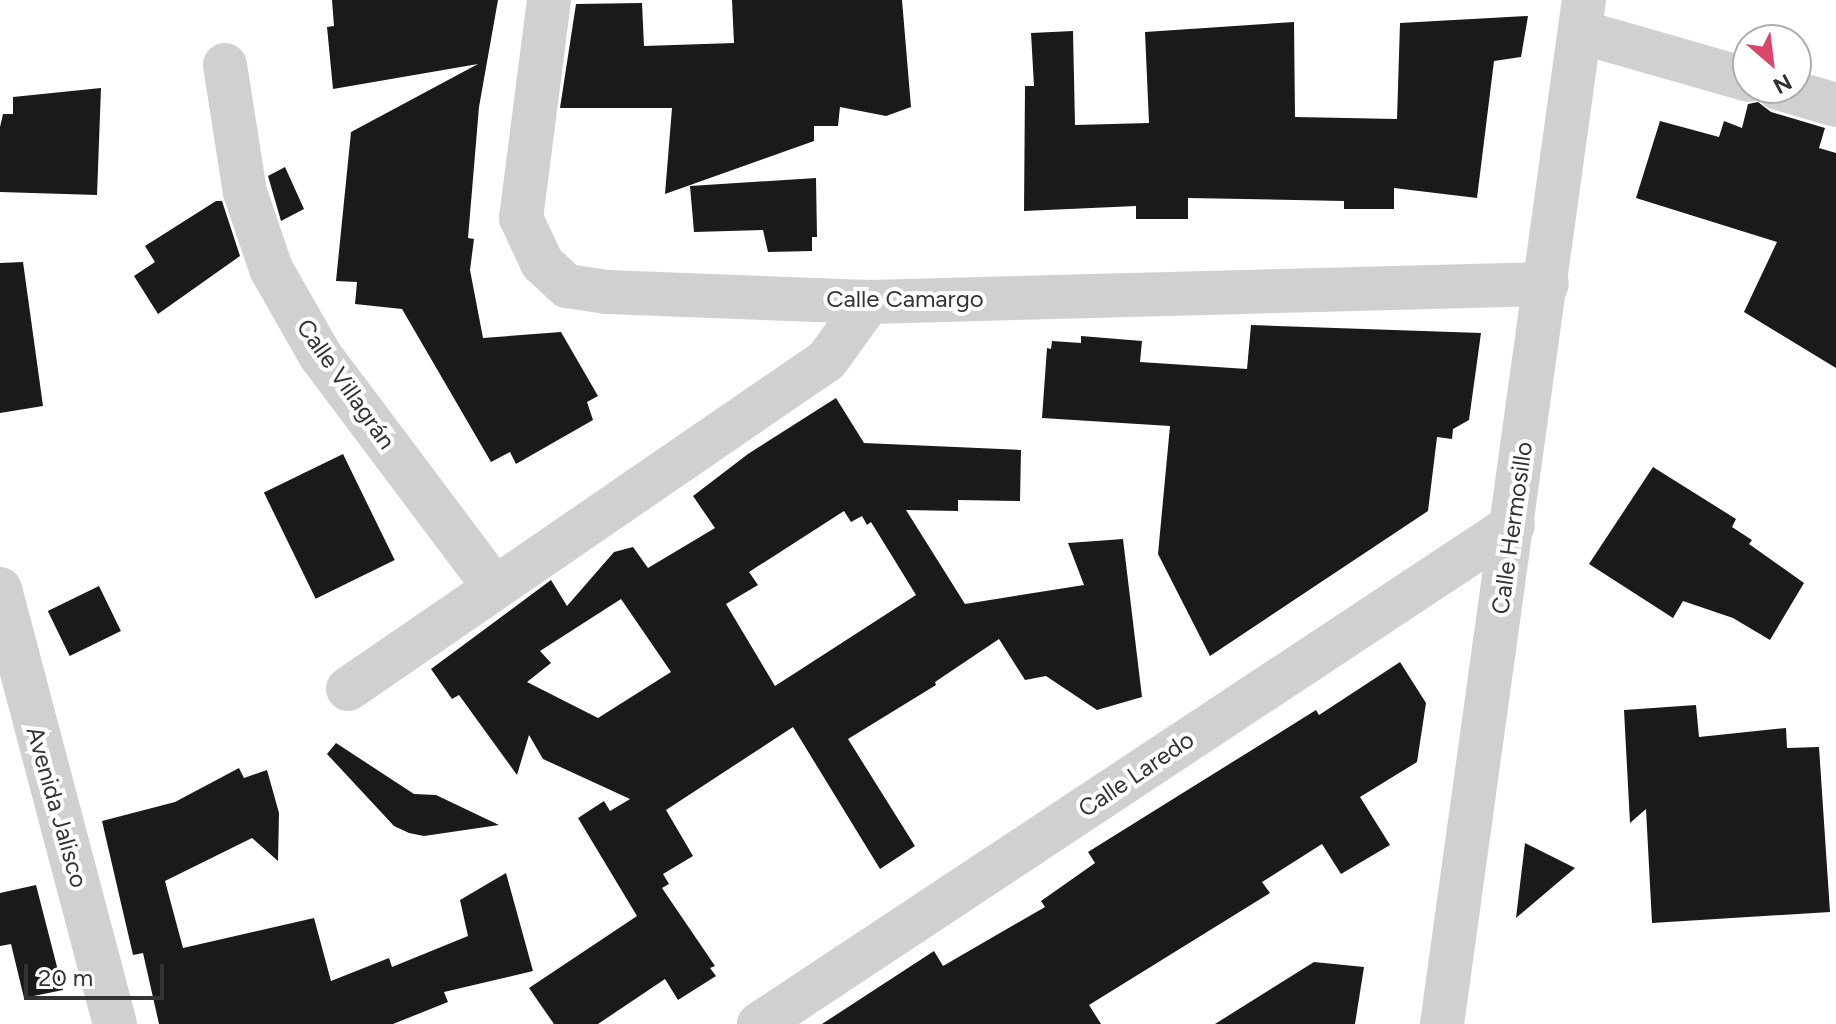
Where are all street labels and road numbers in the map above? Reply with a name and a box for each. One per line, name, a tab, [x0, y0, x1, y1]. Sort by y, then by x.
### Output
street label: Calle Camargo	[826, 285, 984, 313]
street label: Calle Villagrán	[291, 314, 401, 454]
street label: Calle Hermosillo	[1486, 440, 1538, 616]
street label: Avenida Jalisco	[20, 723, 94, 891]
street label: Calle Laredo	[1073, 725, 1199, 823]

